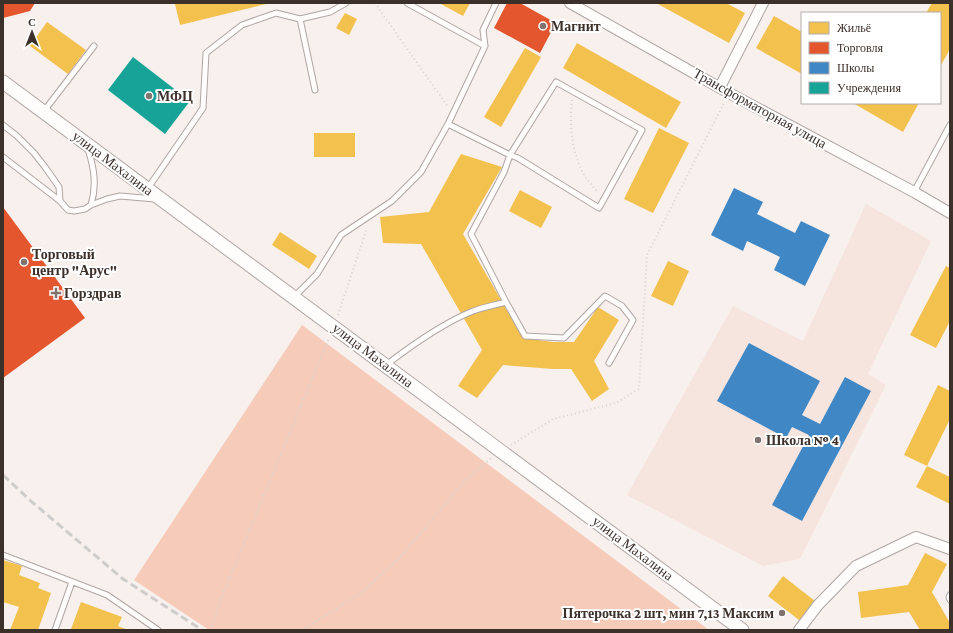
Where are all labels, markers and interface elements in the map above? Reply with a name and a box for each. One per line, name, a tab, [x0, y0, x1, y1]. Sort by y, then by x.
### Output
north arrow	[12, 12, 52, 52]
legend	[801, 12, 941, 104]
text: С	[28, 16, 36, 28]
place label: Магнит	[551, 18, 601, 34]
marker: Магнит	[538, 21, 548, 31]
text: Жильё	[837, 21, 871, 35]
text: Торговля	[837, 41, 884, 55]
text: Школы	[837, 61, 874, 75]
street label: Трансформаторная улица	[691, 65, 830, 152]
text: Учреждения	[837, 81, 901, 95]
place label: МФЦ	[157, 88, 193, 104]
marker: МФЦ	[144, 91, 154, 101]
street label: улица Махалина	[69, 127, 157, 199]
place label: Торговый центр "Арус"	[32, 246, 117, 278]
marker: Торговый центр "Арус"	[19, 257, 29, 267]
place label: Горздрав	[64, 285, 122, 301]
marker: Горздрав	[51, 288, 61, 298]
street label: улица Махалина	[329, 319, 417, 391]
place label: Школа № 4	[766, 432, 839, 448]
marker: Школа № 4	[753, 435, 763, 445]
street label: улица Махалина	[589, 512, 677, 584]
place label: Пятерочка 2 шт, мин 7,13 Максим	[563, 605, 774, 622]
marker: Пятерочка 2 шт, мин 7,13 Максим	[777, 608, 787, 618]

